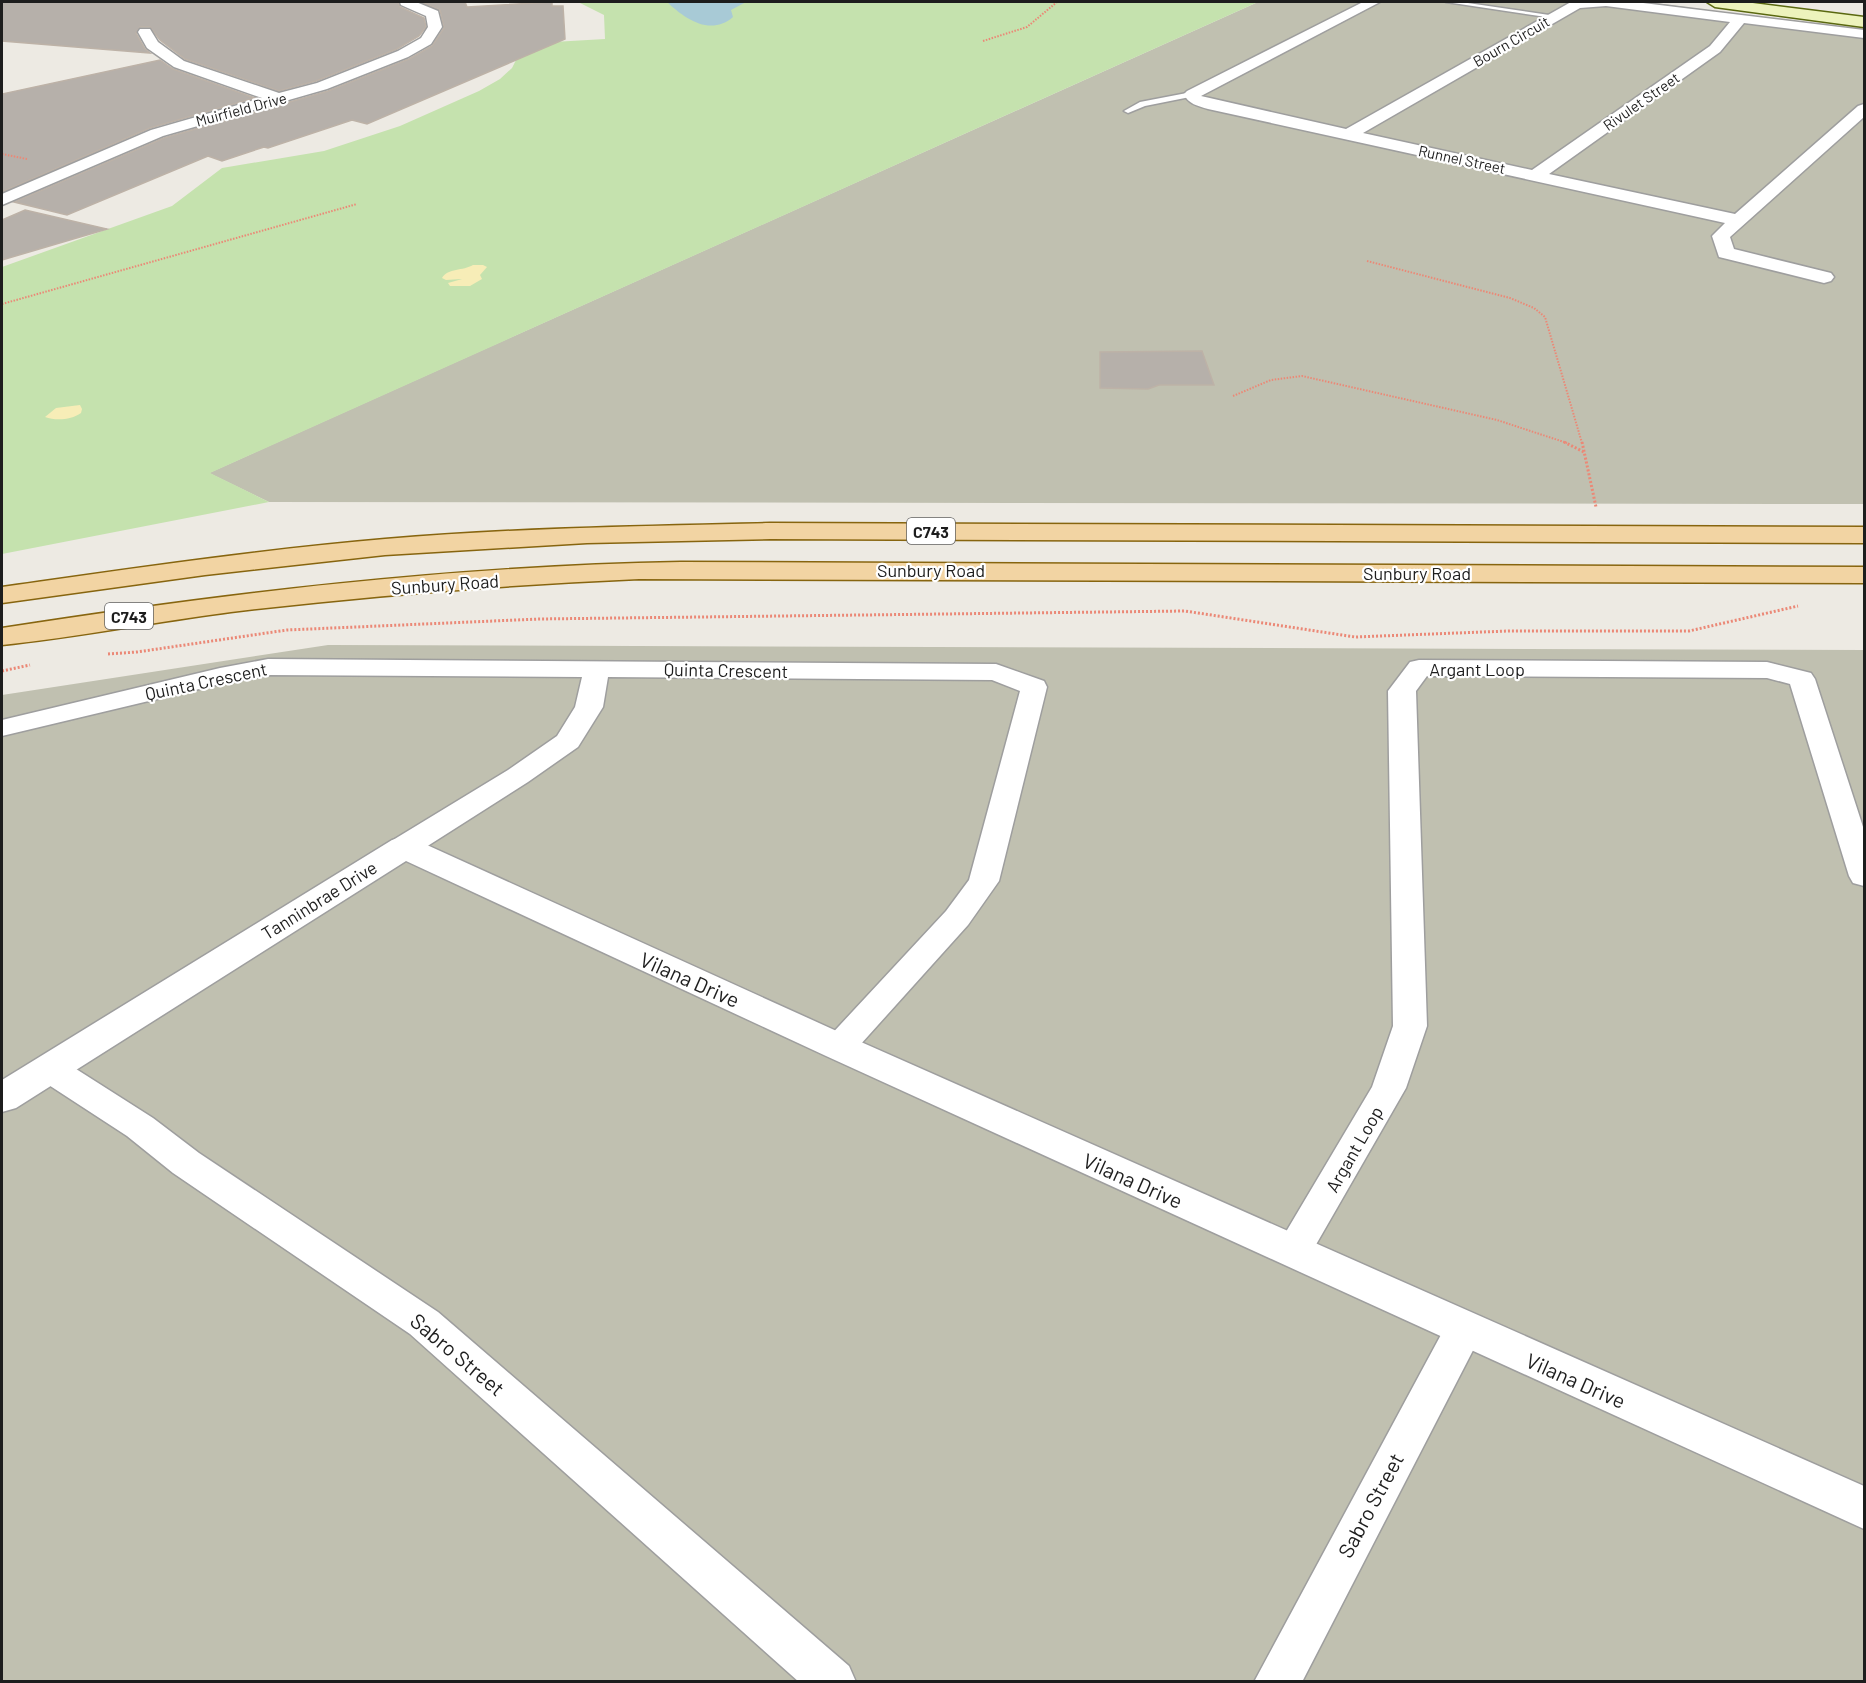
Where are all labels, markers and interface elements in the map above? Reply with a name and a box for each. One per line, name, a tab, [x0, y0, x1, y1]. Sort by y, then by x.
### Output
street label: Bourn Circuit	[1469, 12, 1553, 70]
street label: Rivulet Street	[1599, 68, 1683, 134]
street label: Muirfield Drive	[194, 88, 288, 130]
street label: Runnel Street	[1417, 141, 1507, 177]
road number: C743	[907, 518, 955, 544]
street label: Sunbury Road	[877, 559, 985, 581]
street label: Sunbury Road	[1363, 562, 1471, 584]
street label: Sunbury Road	[390, 569, 500, 599]
road number: C743	[105, 603, 153, 629]
street label: Quinta Crescent	[143, 657, 269, 705]
street label: Quinta Crescent	[664, 658, 788, 682]
street label: Argant Loop	[1429, 658, 1525, 680]
street label: Tanninbrae Drive	[257, 856, 381, 944]
street label: Vilana Drive	[636, 946, 744, 1012]
street label: Argant Loop	[1321, 1102, 1387, 1196]
street label: Vilana Drive	[1079, 1147, 1187, 1213]
street label: Sabro Street	[406, 1307, 510, 1401]
street label: Vilana Drive	[1522, 1347, 1630, 1413]
street label: Sabro Street	[1332, 1448, 1408, 1562]

